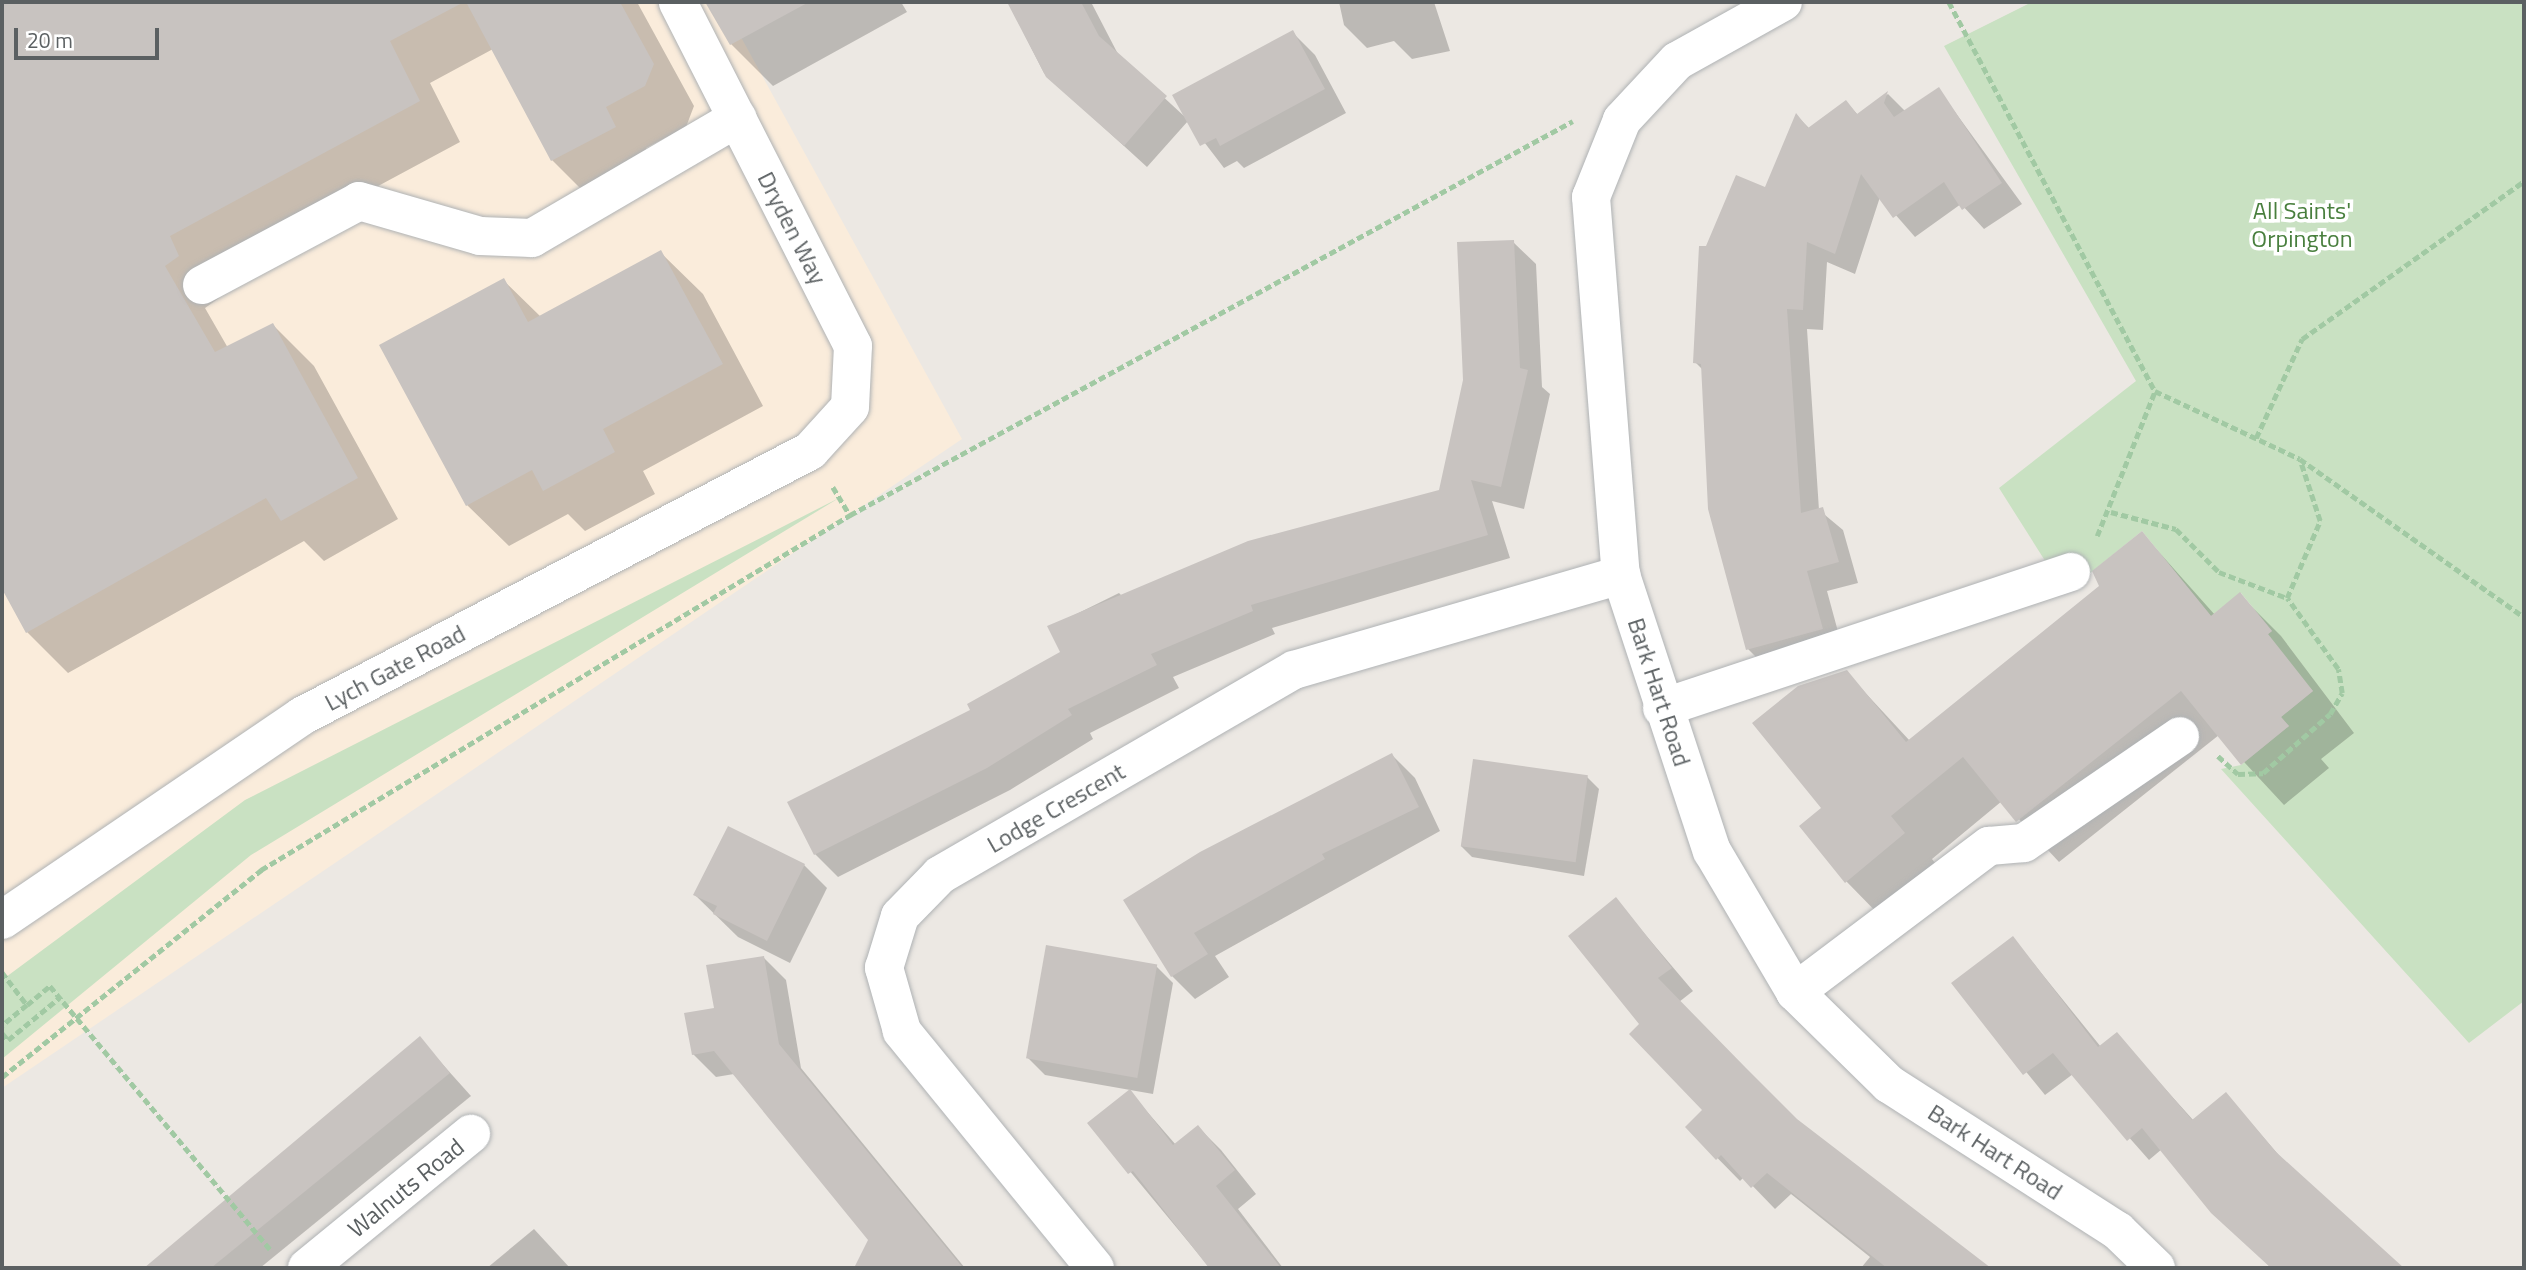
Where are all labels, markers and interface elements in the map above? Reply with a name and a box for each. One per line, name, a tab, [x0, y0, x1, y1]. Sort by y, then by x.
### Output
scale bar	[18, 14, 163, 58]
text: 20 m	[27, 24, 73, 56]
street label: Dryden Way	[751, 167, 833, 289]
park label: All Saints' Orpington	[2251, 197, 2353, 253]
street label: Bark Hart Road	[1621, 614, 1697, 770]
street label: Lych Gate Road	[320, 619, 470, 717]
street label: Lodge Crescent	[982, 757, 1130, 859]
street label: Bark Hart Road	[1923, 1098, 2067, 1206]
street label: Walnuts Road	[342, 1132, 470, 1244]

